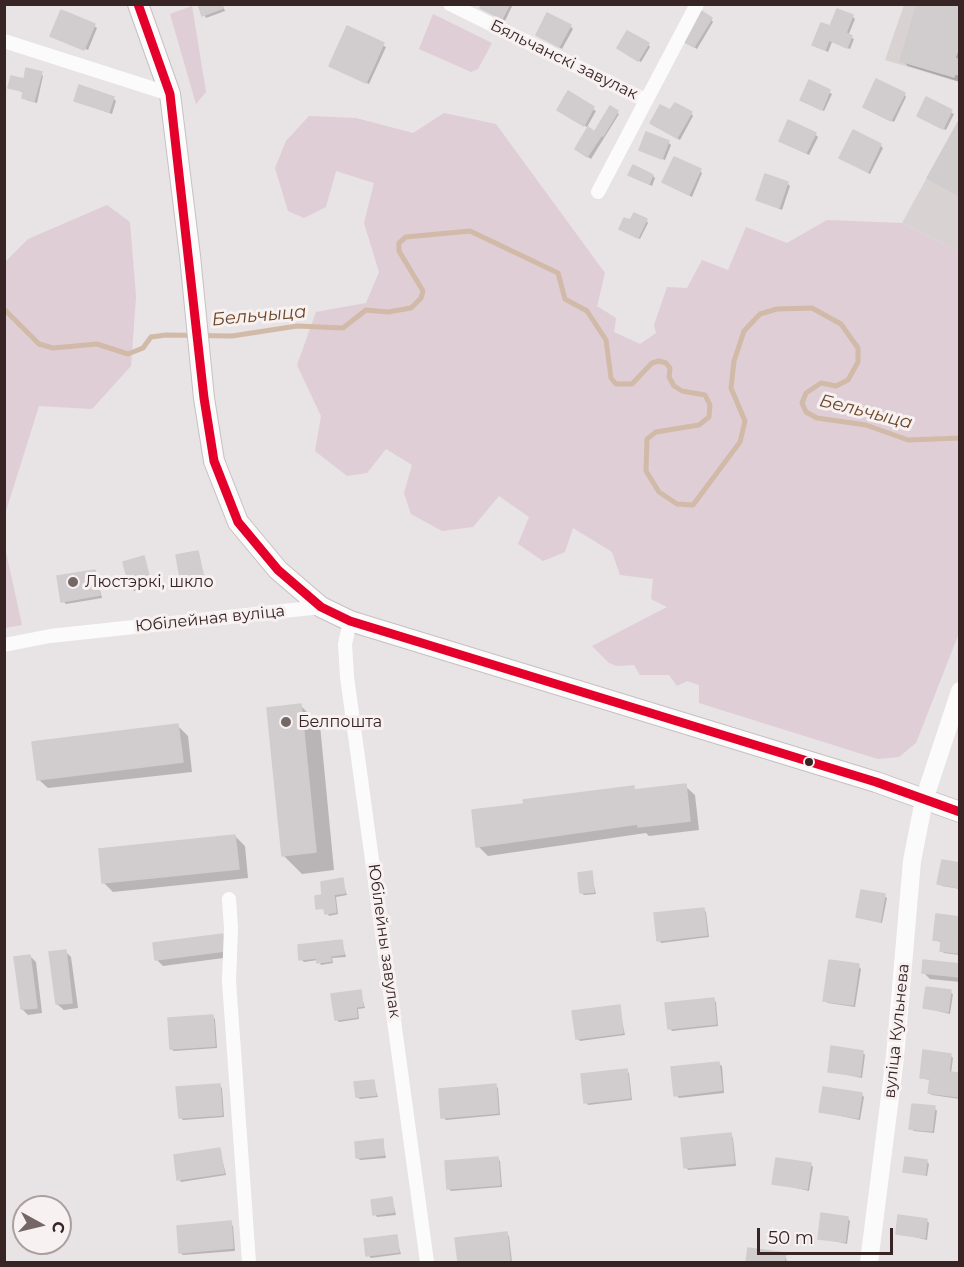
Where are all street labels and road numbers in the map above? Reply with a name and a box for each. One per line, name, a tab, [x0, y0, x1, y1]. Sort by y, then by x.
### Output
street label: Бяльчанскі завулак	[487, 16, 641, 104]
street label: Юбілейная вуліца	[134, 602, 286, 636]
street label: Юбілейны завулак	[364, 863, 404, 1019]
street label: вуліца Кульнева	[880, 963, 914, 1099]

